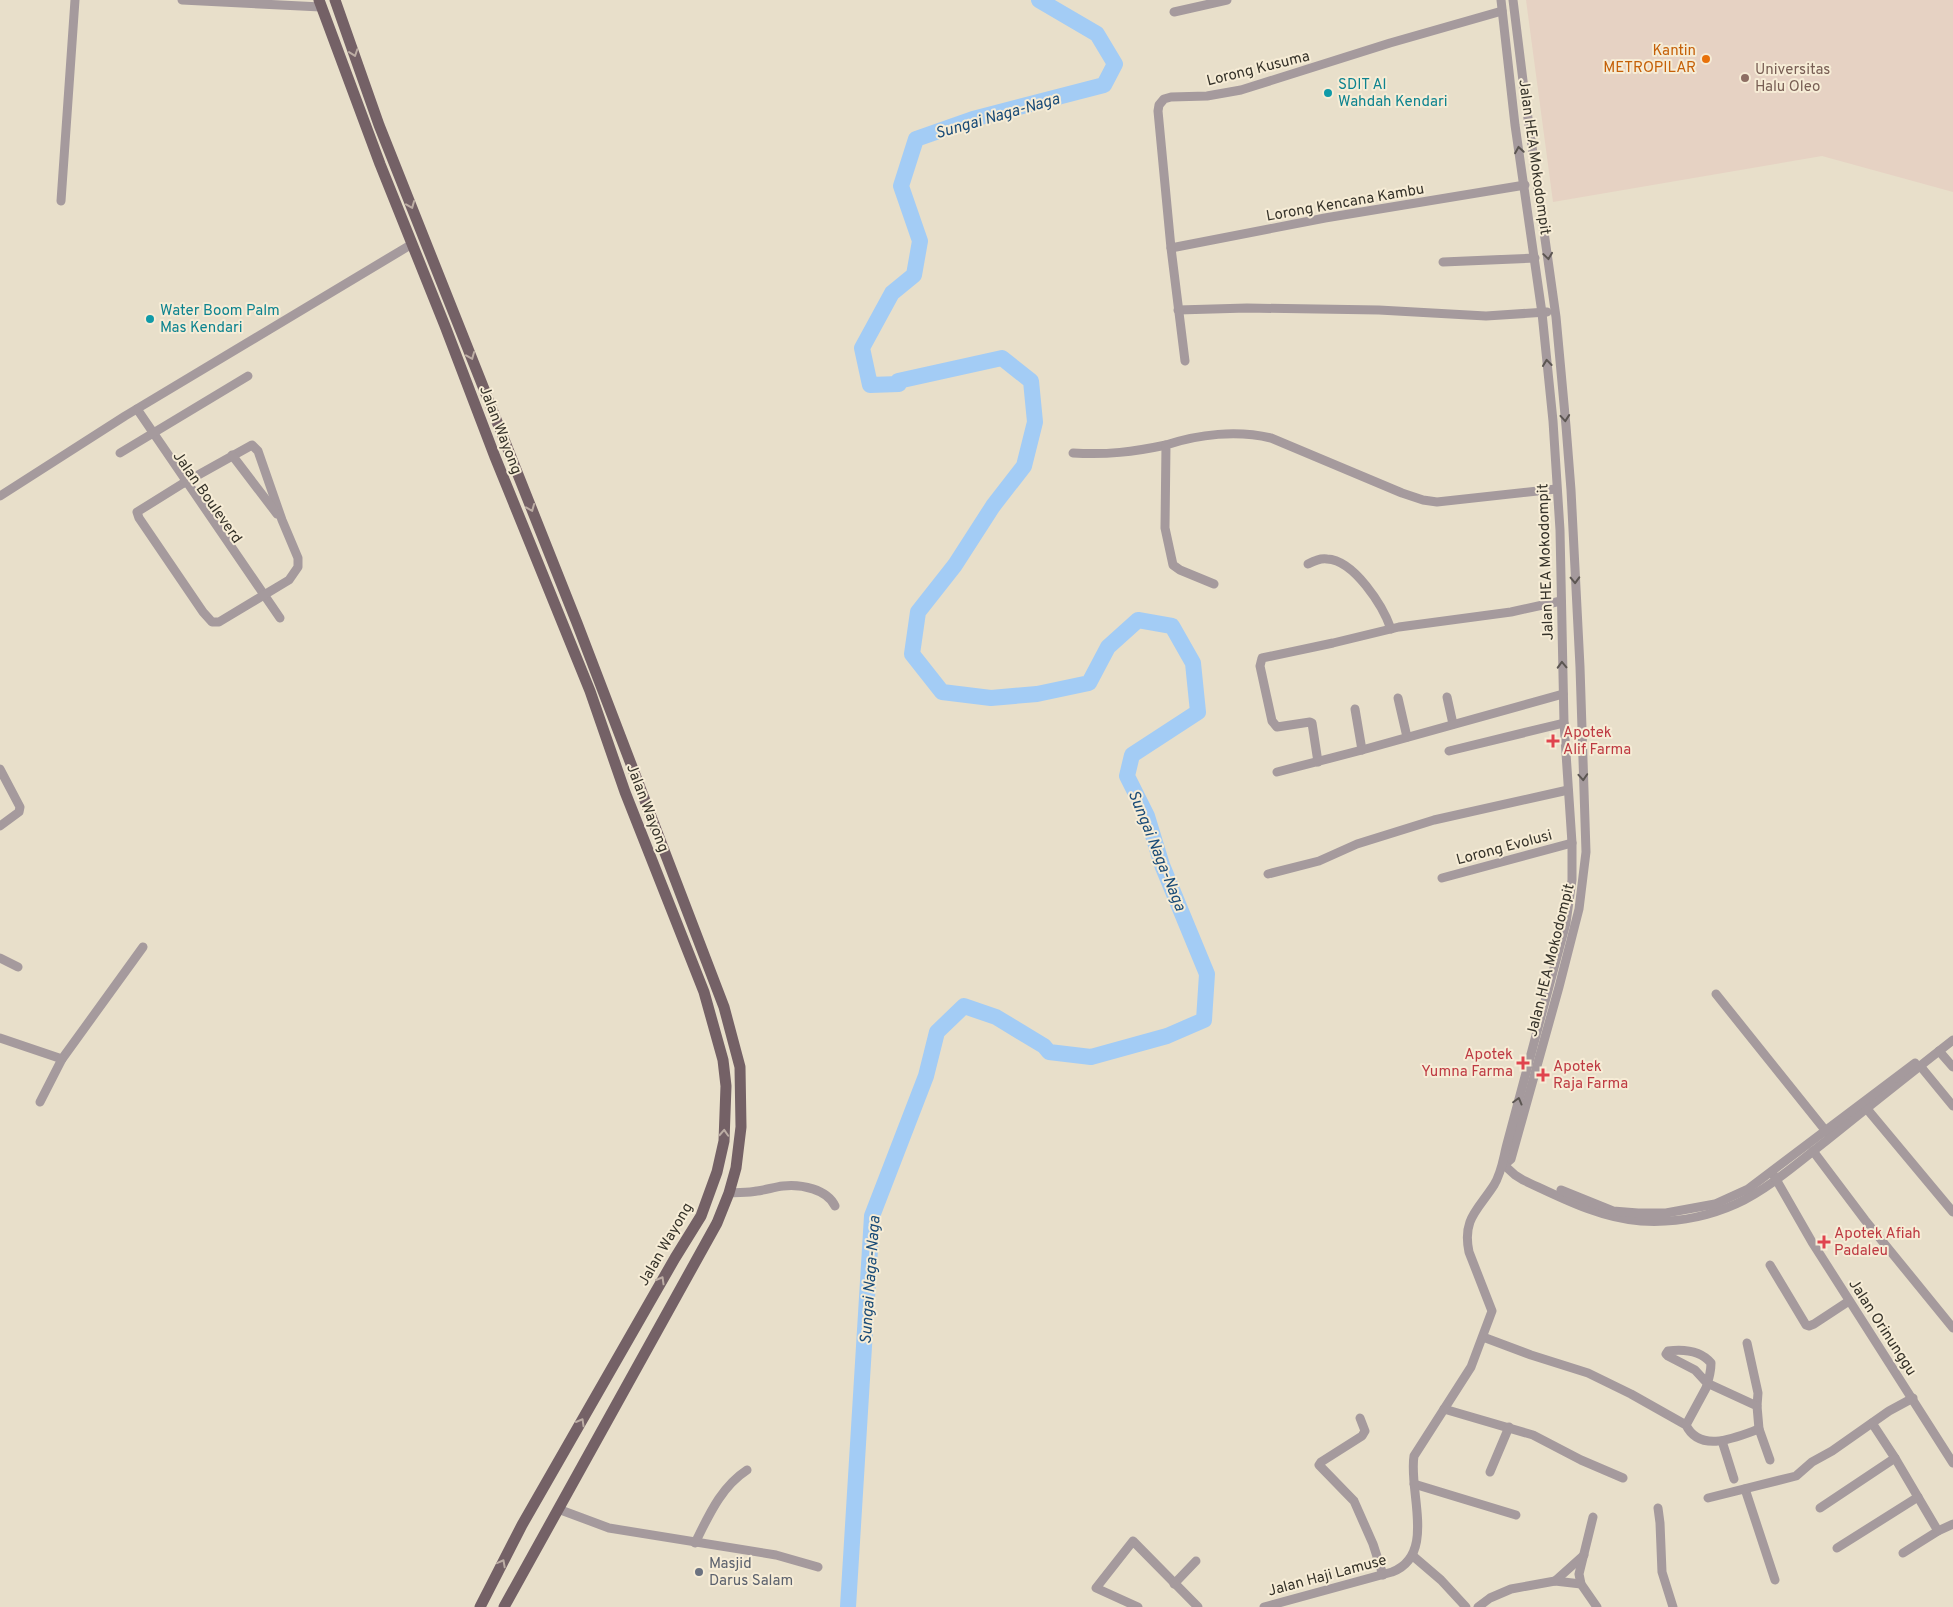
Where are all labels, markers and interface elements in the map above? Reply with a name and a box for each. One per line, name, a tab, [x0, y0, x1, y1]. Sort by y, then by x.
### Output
place label: Kantin METROPILAR	[1603, 42, 1696, 78]
street label: Lorong Kusuma	[1205, 47, 1312, 91]
one-way arrow	[348, 49, 358, 57]
marker: Kantin METROPILAR	[1700, 53, 1712, 65]
place label: Universitas Halu Oleo	[1755, 61, 1830, 97]
marker: Universitas Halu Oleo	[1739, 72, 1751, 84]
place label: SDIT Al Wahdah Kendari	[1338, 76, 1448, 112]
street label: Jalan HEA Mokodompit	[1513, 78, 1554, 236]
marker: SDIT Al Wahdah Kendari	[1322, 87, 1334, 99]
water label: Sungai Naga-Naga	[933, 89, 1063, 144]
one-way arrow	[1514, 146, 1525, 154]
street label: Lorong Kencana Kambu	[1265, 180, 1426, 227]
one-way arrow	[405, 200, 416, 209]
one-way arrow	[1542, 253, 1553, 261]
place label: Water Boom Palm Mas Kendari	[160, 302, 280, 338]
marker: Water Boom Palm Mas Kendari	[144, 313, 156, 325]
one-way arrow	[465, 352, 475, 360]
one-way arrow	[1542, 359, 1553, 367]
street label: Jalan Wayong	[474, 384, 525, 477]
one-way arrow	[1559, 414, 1570, 422]
street label: Jalan Bouleverd	[168, 448, 246, 548]
street label: Jalan HEA Mokodompit	[1534, 483, 1559, 641]
one-way arrow	[525, 503, 535, 511]
one-way arrow	[1570, 576, 1580, 584]
one-way arrow	[1557, 661, 1568, 669]
place label: Apotek Alif Farma	[1563, 724, 1631, 760]
marker: Apotek Alif Farma	[1547, 735, 1559, 747]
street label: Jalan Wayong	[621, 762, 672, 855]
one-way arrow	[1578, 774, 1589, 782]
water label: Sungai Naga-Naga	[1123, 787, 1190, 915]
street label: Lorong Evolusi	[1454, 827, 1554, 870]
street label: Jalan HEA Mokodompit	[1523, 882, 1580, 1039]
place label: Apotek Yumna Farma	[1421, 1046, 1513, 1082]
marker: Apotek Yumna Farma	[1517, 1057, 1529, 1069]
place label: Apotek Raja Farma	[1553, 1058, 1628, 1094]
marker: Apotek Raja Farma	[1537, 1069, 1549, 1081]
one-way arrow	[1513, 1097, 1523, 1105]
one-way arrow	[719, 1128, 730, 1136]
street label: Jalan Wayong	[635, 1200, 698, 1290]
water label: Sungai Naga-Naga	[857, 1215, 886, 1345]
place label: Apotek Afiah Padaleu	[1834, 1225, 1921, 1261]
marker: Apotek Afiah Padaleu	[1818, 1236, 1830, 1248]
street label: Jalan Orinunggu	[1843, 1276, 1920, 1380]
one-way arrow	[655, 1277, 665, 1286]
one-way arrow	[575, 1418, 585, 1427]
street label: Jalan Haji Lamuse	[1266, 1551, 1389, 1601]
place label: Masjid Darus Salam	[709, 1555, 793, 1591]
one-way arrow	[496, 1560, 506, 1569]
marker: Masjid Darus Salam	[693, 1566, 705, 1578]

